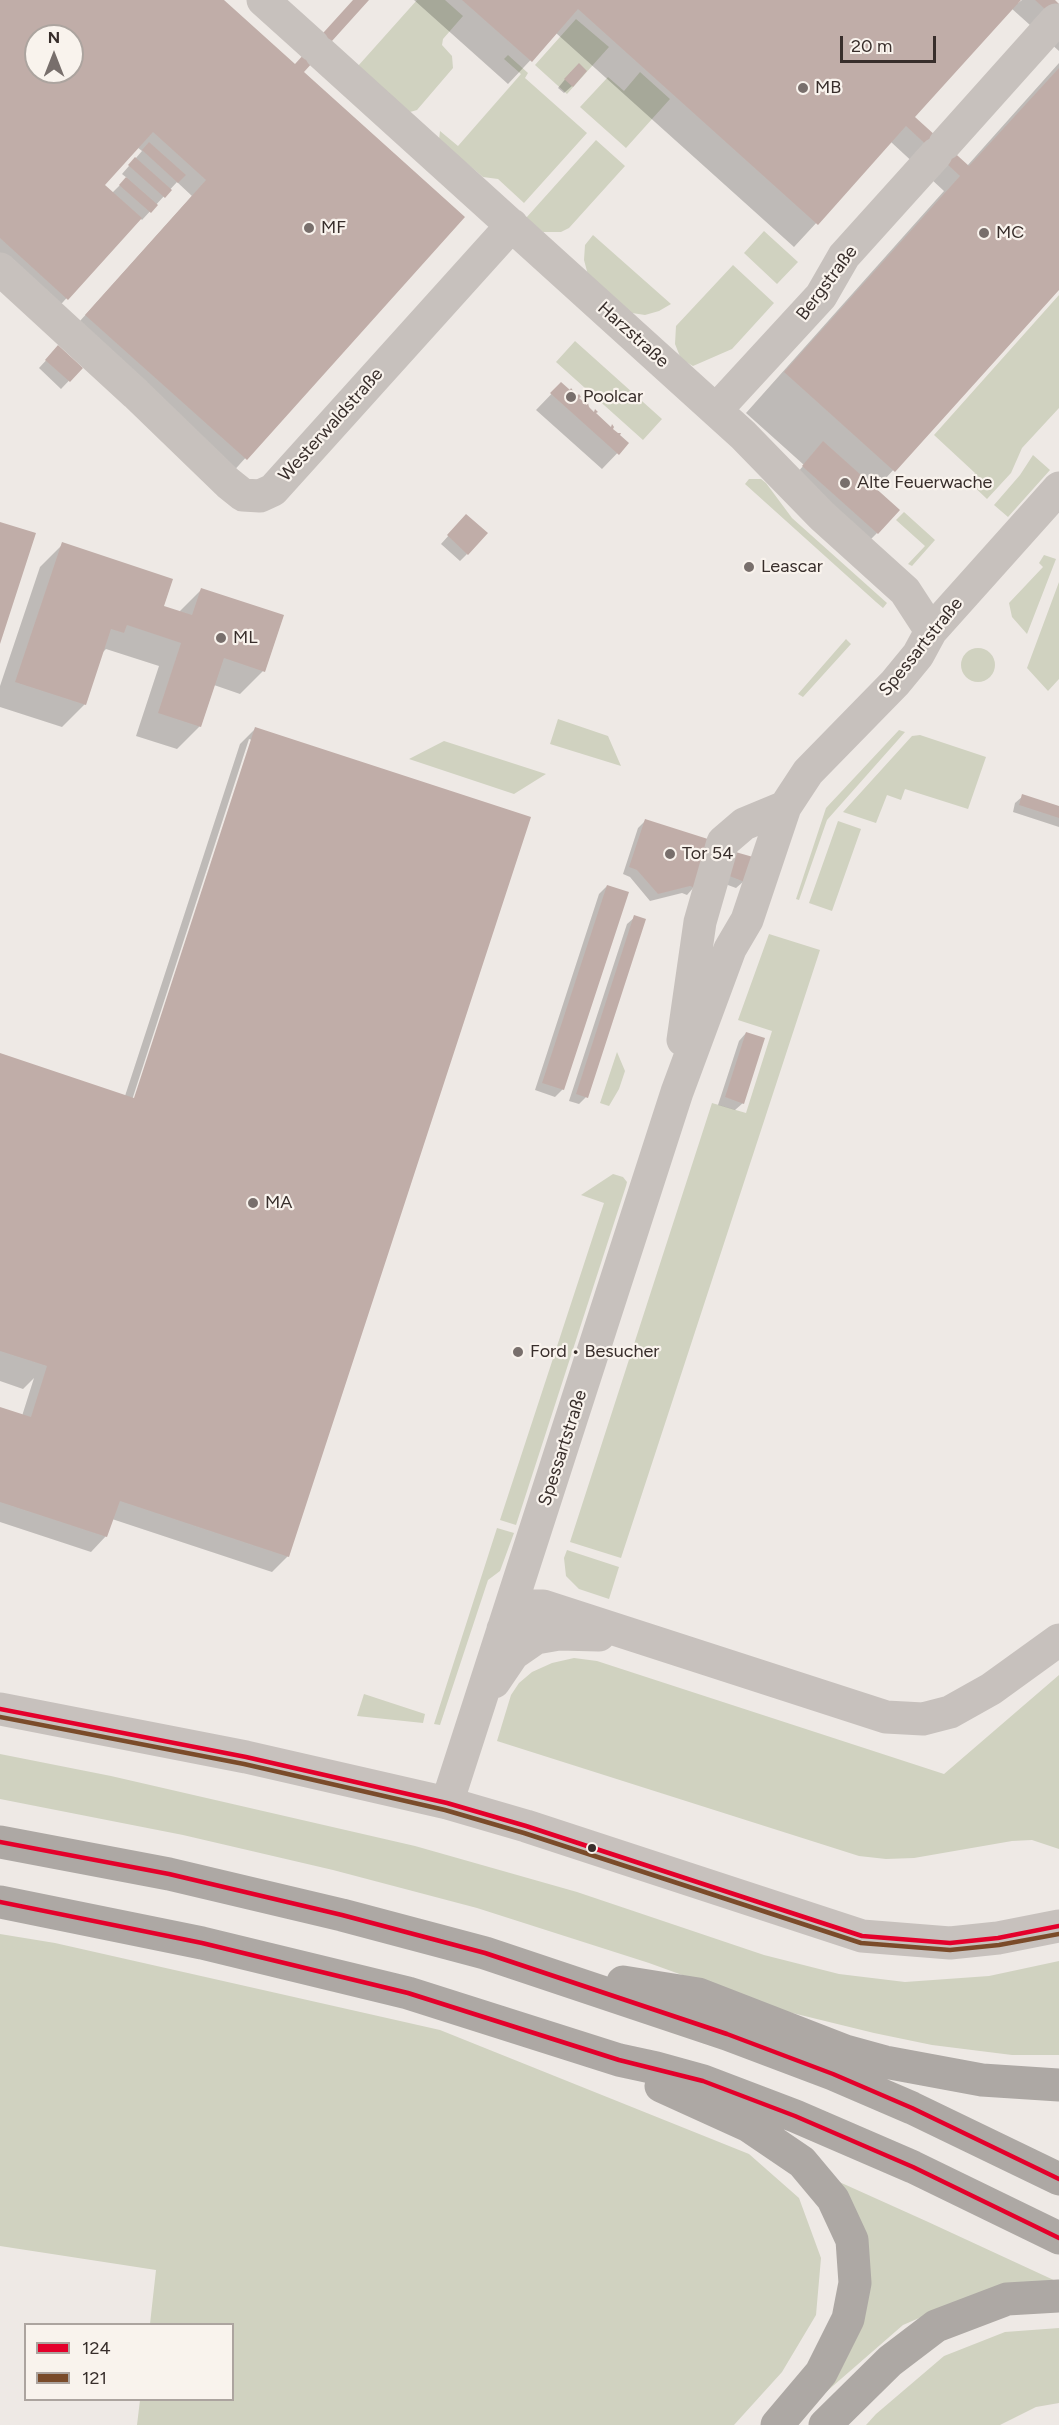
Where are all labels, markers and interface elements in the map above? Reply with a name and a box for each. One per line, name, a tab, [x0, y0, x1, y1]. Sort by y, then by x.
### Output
north arrow	[24, 24, 84, 84]
scale bar	[843, 24, 939, 62]
text: N	[48, 28, 60, 47]
text: 20 m	[851, 35, 892, 57]
place label: MB	[815, 77, 841, 99]
marker: MB	[796, 81, 810, 95]
place label: MF	[321, 217, 346, 239]
marker: MF	[302, 221, 316, 235]
place label: MC	[996, 222, 1024, 244]
marker: MC	[977, 226, 991, 240]
street label: Bergstraße	[792, 241, 862, 325]
street label: Harzstraße	[593, 298, 673, 372]
street label: Westerwaldstraße	[274, 364, 388, 486]
place label: Poolcar	[583, 386, 643, 408]
marker: Poolcar	[564, 390, 578, 404]
place label: Alte Feuerwache	[857, 472, 992, 494]
marker: Alte Feuerwache	[838, 476, 852, 490]
place label: Leascar	[761, 556, 823, 578]
marker: Leascar	[742, 560, 756, 574]
street label: Spessartstraße	[875, 593, 967, 701]
place label: ML	[233, 627, 258, 649]
marker: ML	[214, 631, 228, 645]
place label: Tor 54	[682, 843, 733, 865]
marker: Tor 54	[663, 847, 677, 861]
place label: MA	[265, 1192, 292, 1214]
marker: MA	[246, 1196, 260, 1210]
place label: Ford • Besucher	[530, 1341, 659, 1363]
marker: Ford • Besucher	[511, 1345, 525, 1359]
street label: Spessartstraße	[534, 1387, 592, 1509]
unlabelled marker	[586, 1842, 598, 1854]
legend	[24, 2323, 234, 2401]
text: 124	[82, 2337, 111, 2359]
text: 121	[82, 2367, 107, 2389]

